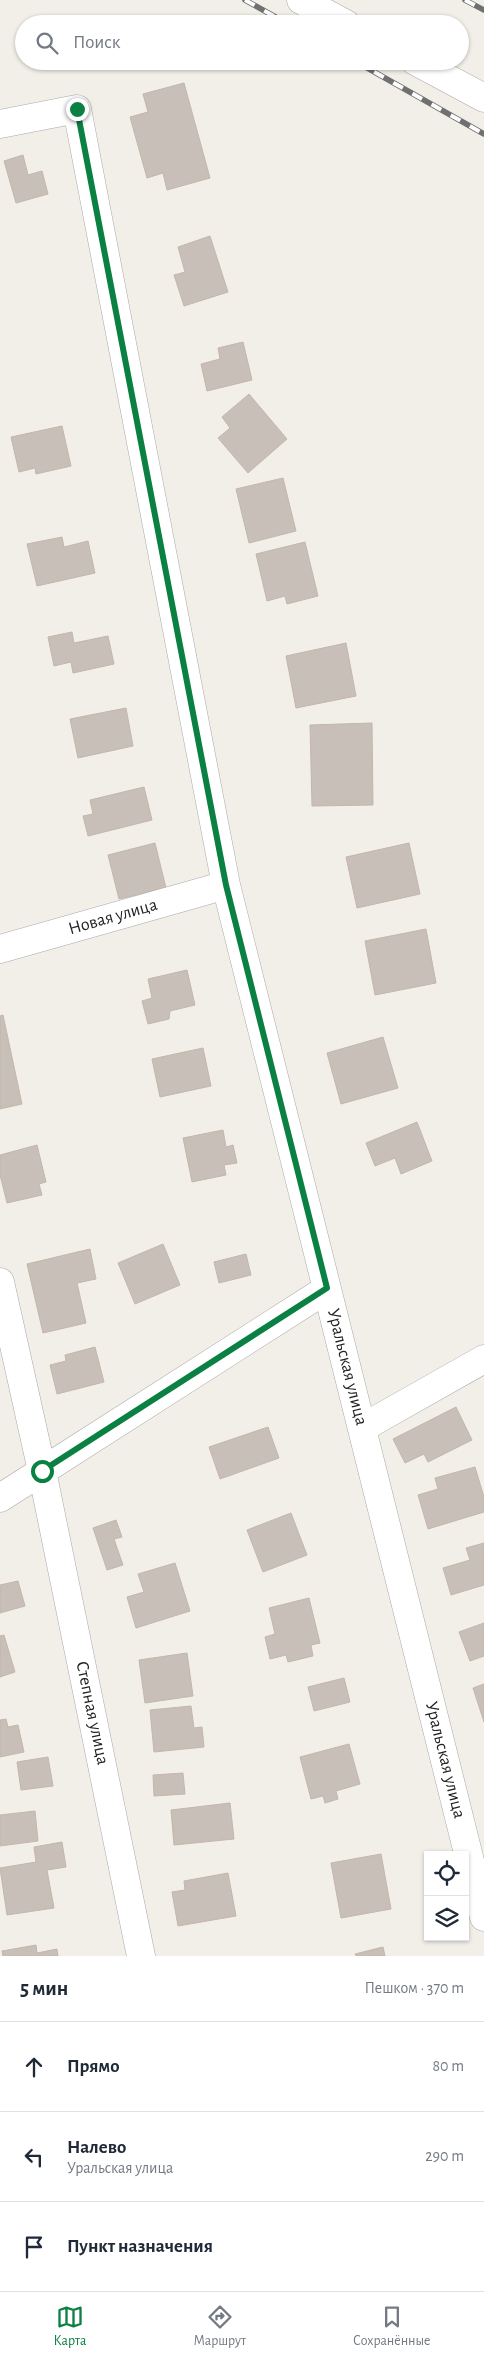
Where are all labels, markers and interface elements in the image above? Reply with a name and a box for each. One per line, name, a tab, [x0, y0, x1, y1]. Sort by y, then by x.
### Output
search box	[15, 15, 469, 70]
icon: search	[33, 29, 61, 57]
text: Поиск	[73, 33, 120, 52]
route end	[66, 98, 89, 121]
street label: Новая улица	[67, 896, 159, 938]
street label: Уральская улица	[324, 1307, 370, 1427]
route start	[31, 1460, 54, 1483]
street label: Степная улица	[72, 1660, 112, 1766]
street label: Уральская улица	[422, 1700, 468, 1820]
map controls	[424, 1851, 469, 1941]
button: locate	[424, 1851, 469, 1896]
button: layers	[424, 1896, 469, 1941]
text: 5 мин	[20, 1978, 68, 1999]
text: Пешком · 370 m	[365, 1980, 464, 1996]
icon: ahead	[20, 2053, 48, 2081]
text: Прямо	[67, 2057, 120, 2076]
text: 80 m	[433, 2058, 464, 2074]
text: Налево	[67, 2138, 126, 2157]
icon: left	[20, 2143, 48, 2171]
text: 290 m	[425, 2148, 464, 2164]
text: Уральская улица	[67, 2160, 173, 2176]
icon: arrive	[20, 2233, 48, 2261]
text: Пункт назначения	[67, 2237, 213, 2256]
tab: Карта	[54, 2303, 86, 2350]
tab: Маршрут	[193, 2303, 246, 2350]
tab: Сохранённые	[353, 2303, 430, 2350]

